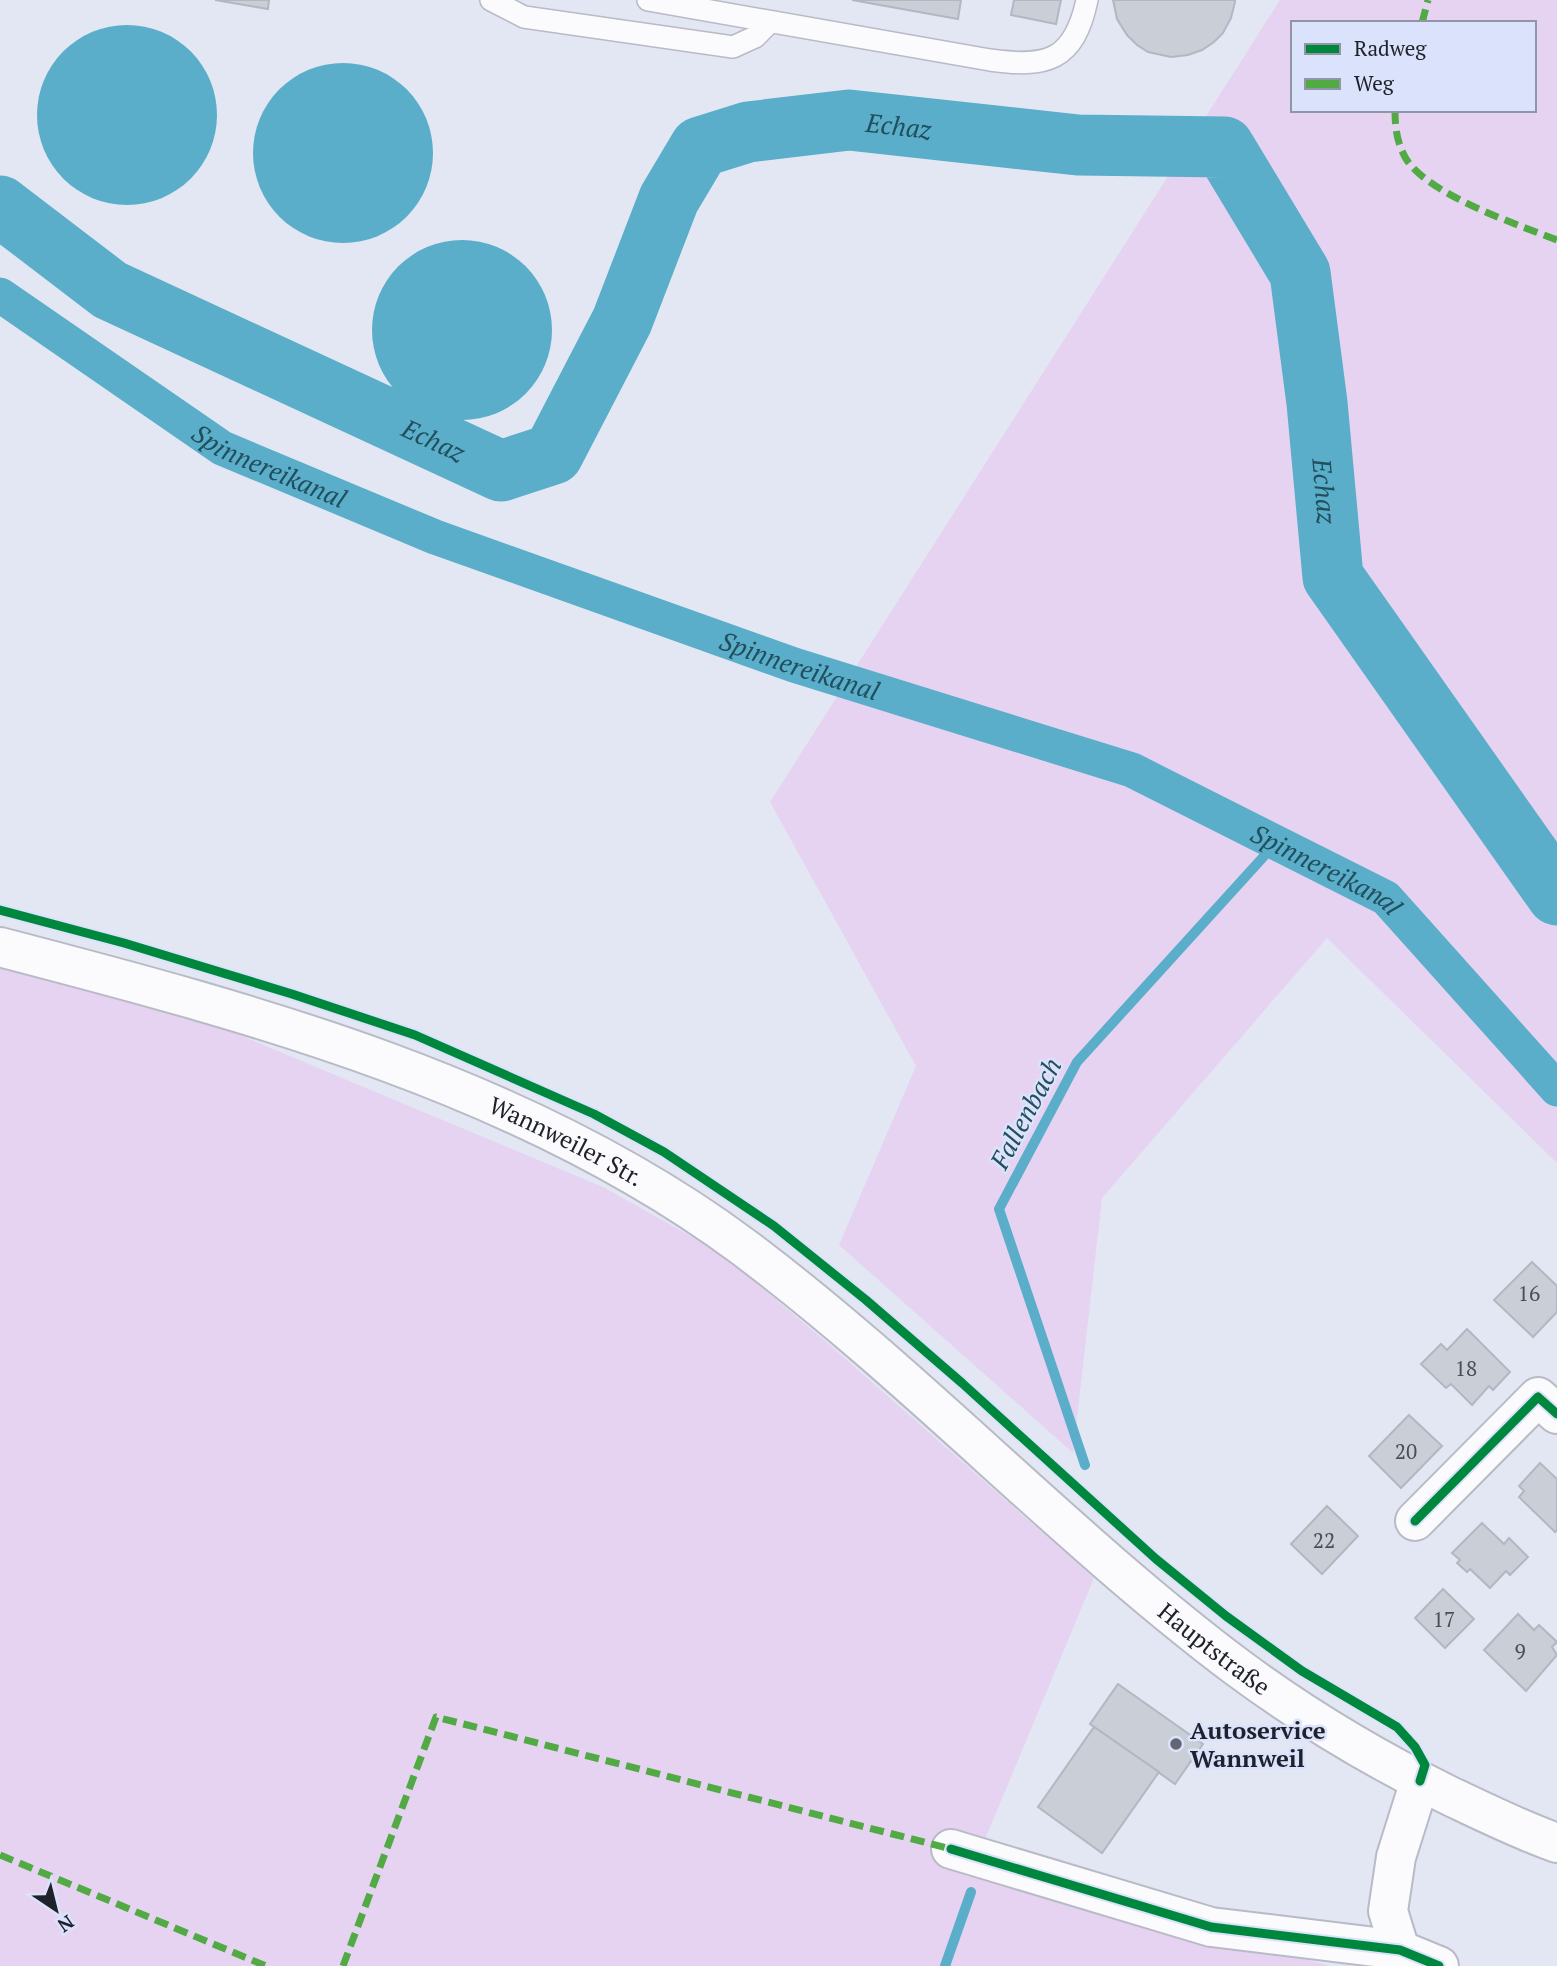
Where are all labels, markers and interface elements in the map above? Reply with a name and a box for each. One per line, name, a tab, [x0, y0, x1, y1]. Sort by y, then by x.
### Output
legend	[1291, 21, 1536, 112]
text: Radweg	[1354, 34, 1427, 62]
text: Weg	[1354, 69, 1395, 97]
water label: Echaz	[863, 105, 934, 146]
water label: Echaz	[396, 410, 471, 469]
water label: Spinnereikanal	[185, 415, 352, 515]
water label: Echaz	[1305, 456, 1345, 526]
water label: Spinnereikanal	[715, 623, 884, 708]
water label: Spinnereikanal	[1245, 816, 1411, 923]
water label: Fallenbach	[981, 1052, 1068, 1175]
street label: Wannweiler Str.	[484, 1089, 649, 1193]
house number: 16	[1518, 1279, 1540, 1307]
house number: 18	[1455, 1354, 1477, 1382]
house number: 20	[1395, 1437, 1417, 1465]
house number: 22	[1313, 1526, 1335, 1554]
street label: Hauptstraße	[1152, 1595, 1277, 1702]
house number: 17	[1433, 1605, 1455, 1633]
house number: 9	[1514, 1637, 1526, 1665]
place label: Autoservice Wannweil	[1190, 1714, 1326, 1774]
marker: Autoservice Wannweil	[1168, 1736, 1184, 1752]
north arrow	[21, 1875, 91, 1945]
text: N	[52, 1910, 79, 1939]

